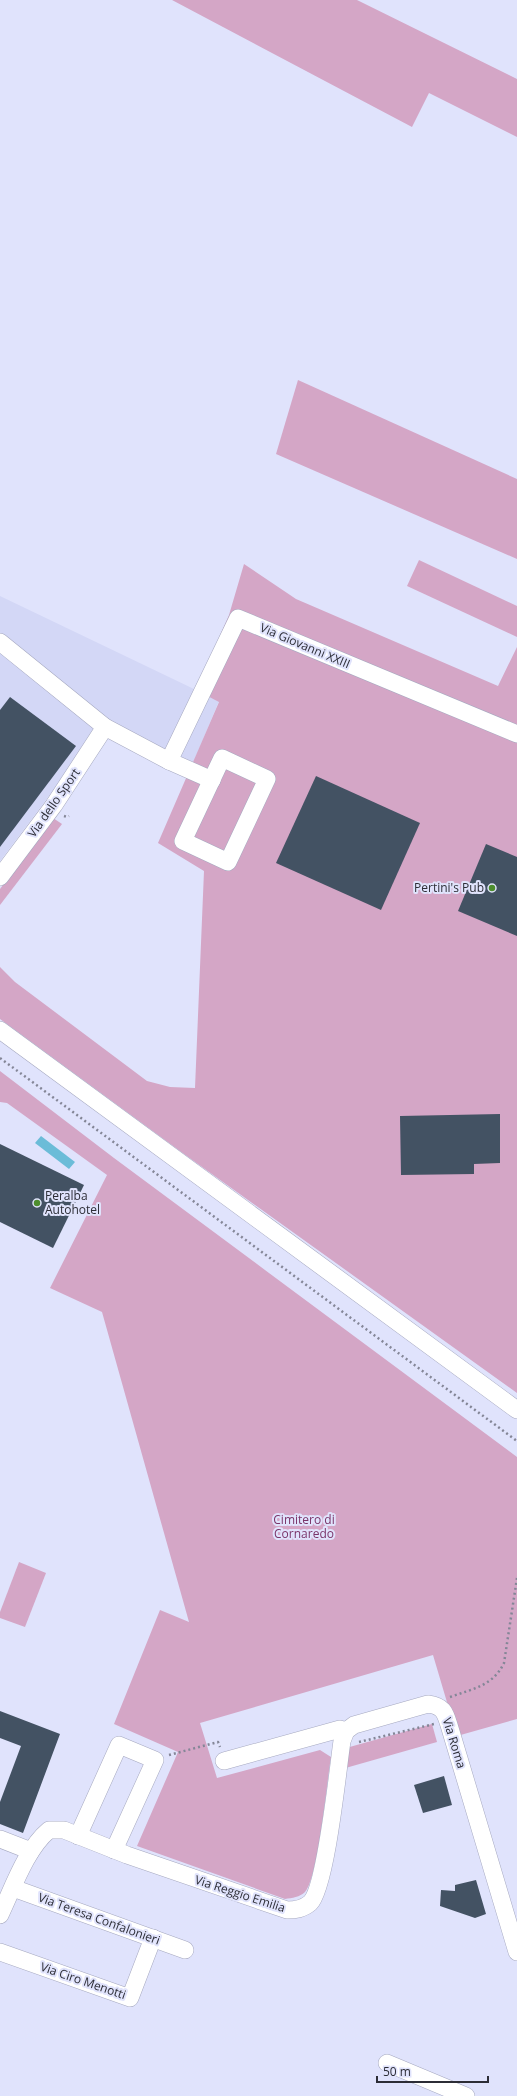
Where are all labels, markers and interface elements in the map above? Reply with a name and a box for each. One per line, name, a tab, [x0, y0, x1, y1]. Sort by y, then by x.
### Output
street label: Via Giovanni XXIII	[258, 619, 353, 672]
street label: Via dello Sport	[23, 765, 84, 841]
place label: Pertini's Pub	[414, 879, 484, 896]
marker: Pertini's Pub	[487, 883, 497, 893]
place label: Peralba Autohotel	[45, 1187, 100, 1218]
marker: Peralba Autohotel	[32, 1198, 42, 1208]
park label: Cimitero di Cornaredo	[273, 1511, 335, 1542]
street label: Via Roma	[439, 1715, 470, 1770]
street label: Via Reggio Emilia	[193, 1871, 288, 1916]
street label: Via Teresa Confalonieri	[36, 1889, 163, 1949]
street label: Via Ciro Menotti	[38, 1958, 128, 2003]
scale bar	[377, 2058, 488, 2084]
text: 50 m	[383, 2063, 411, 2080]

